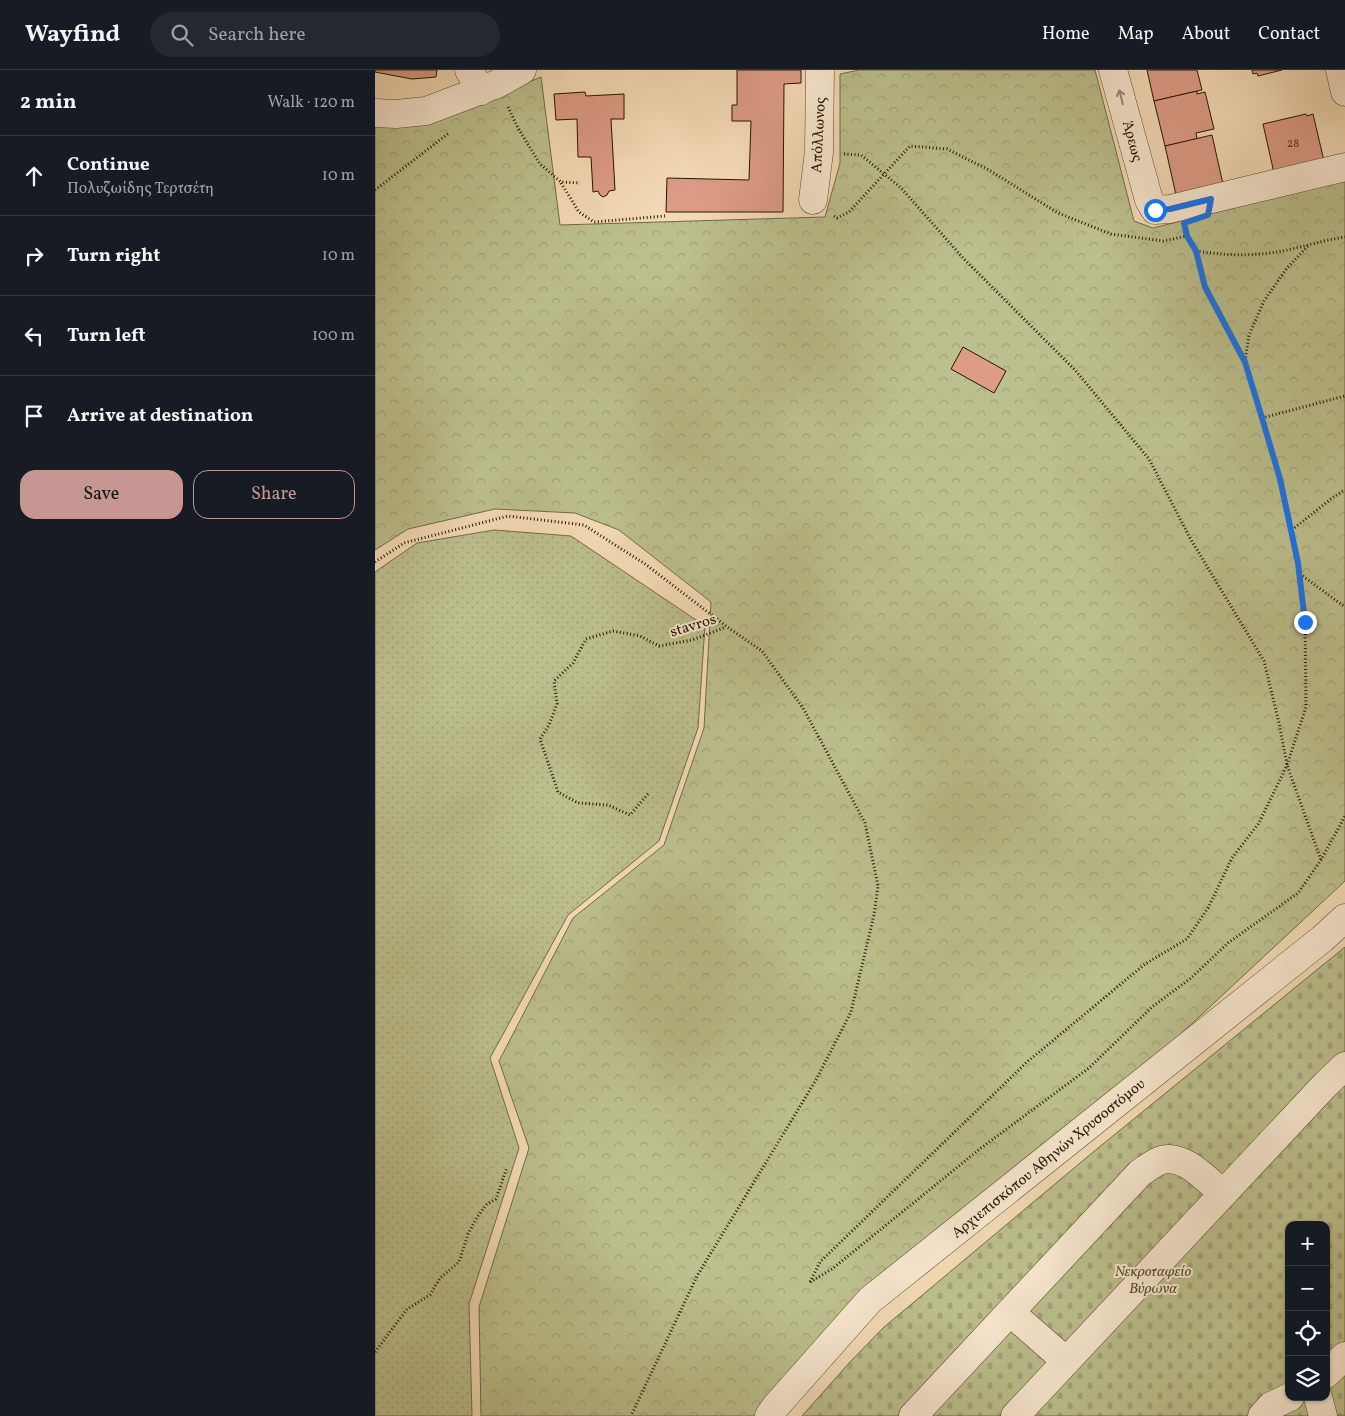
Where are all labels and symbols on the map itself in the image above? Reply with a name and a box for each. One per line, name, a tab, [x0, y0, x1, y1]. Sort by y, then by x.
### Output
one-way arrow	[1115, 89, 1125, 105]
street label: Απόλλωνος	[807, 96, 832, 174]
street label: Άρεως	[1116, 118, 1147, 164]
house number: 28	[1287, 136, 1299, 152]
route start	[1144, 199, 1167, 222]
street label: stavros	[668, 609, 719, 643]
route end	[1294, 611, 1317, 634]
street label: Αρχιεπισκόπου Αθηνών Χρυσοστόμου	[948, 1074, 1150, 1244]
park label: Νεκροταφείο Βύρωνα	[1115, 1262, 1191, 1300]

